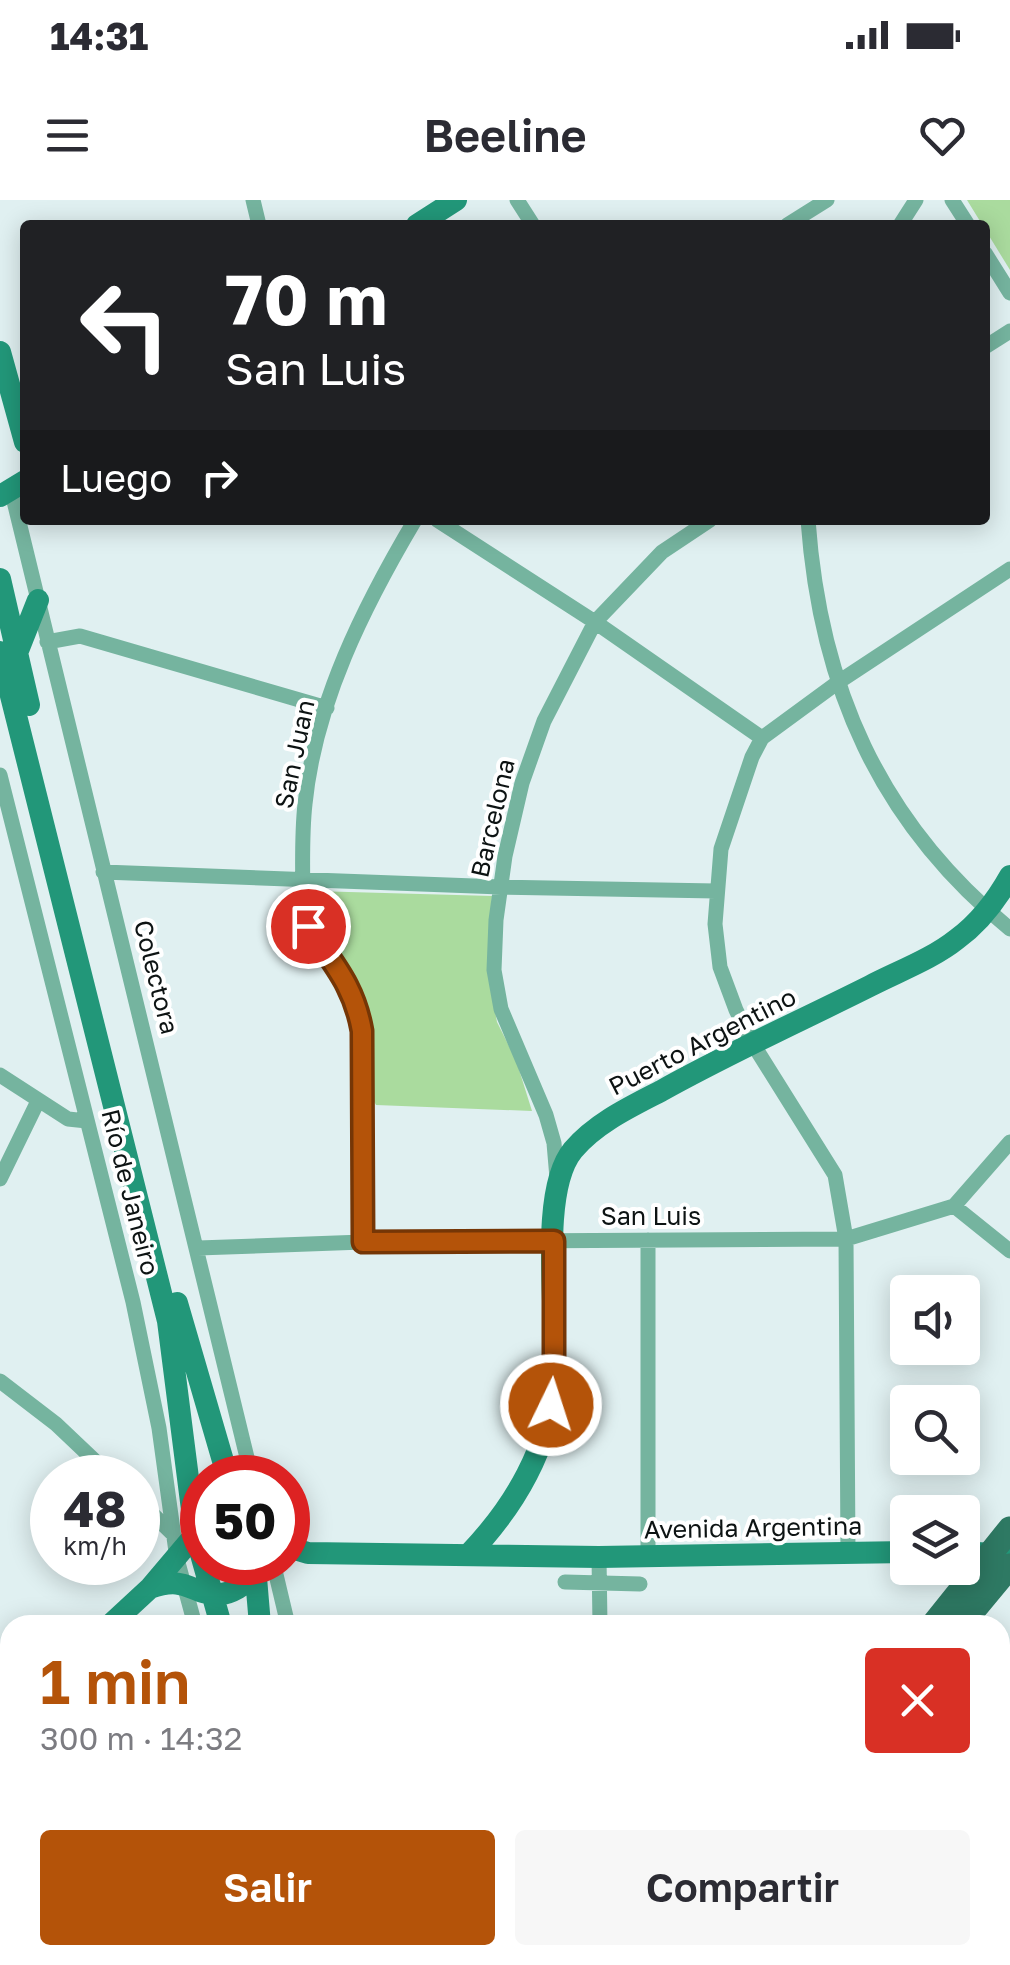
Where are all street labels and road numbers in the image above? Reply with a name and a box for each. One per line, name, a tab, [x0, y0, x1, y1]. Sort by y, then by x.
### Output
street label: San Juan	[267, 697, 321, 811]
street label: Barcelona	[463, 756, 521, 880]
street label: Colectora	[128, 917, 186, 1037]
street label: Puerto Argentino	[603, 980, 801, 1102]
street label: Río de Janeiro	[95, 1106, 167, 1278]
street label: San Luis	[601, 1200, 701, 1231]
street label: Avenida Argentina	[643, 1510, 863, 1544]

